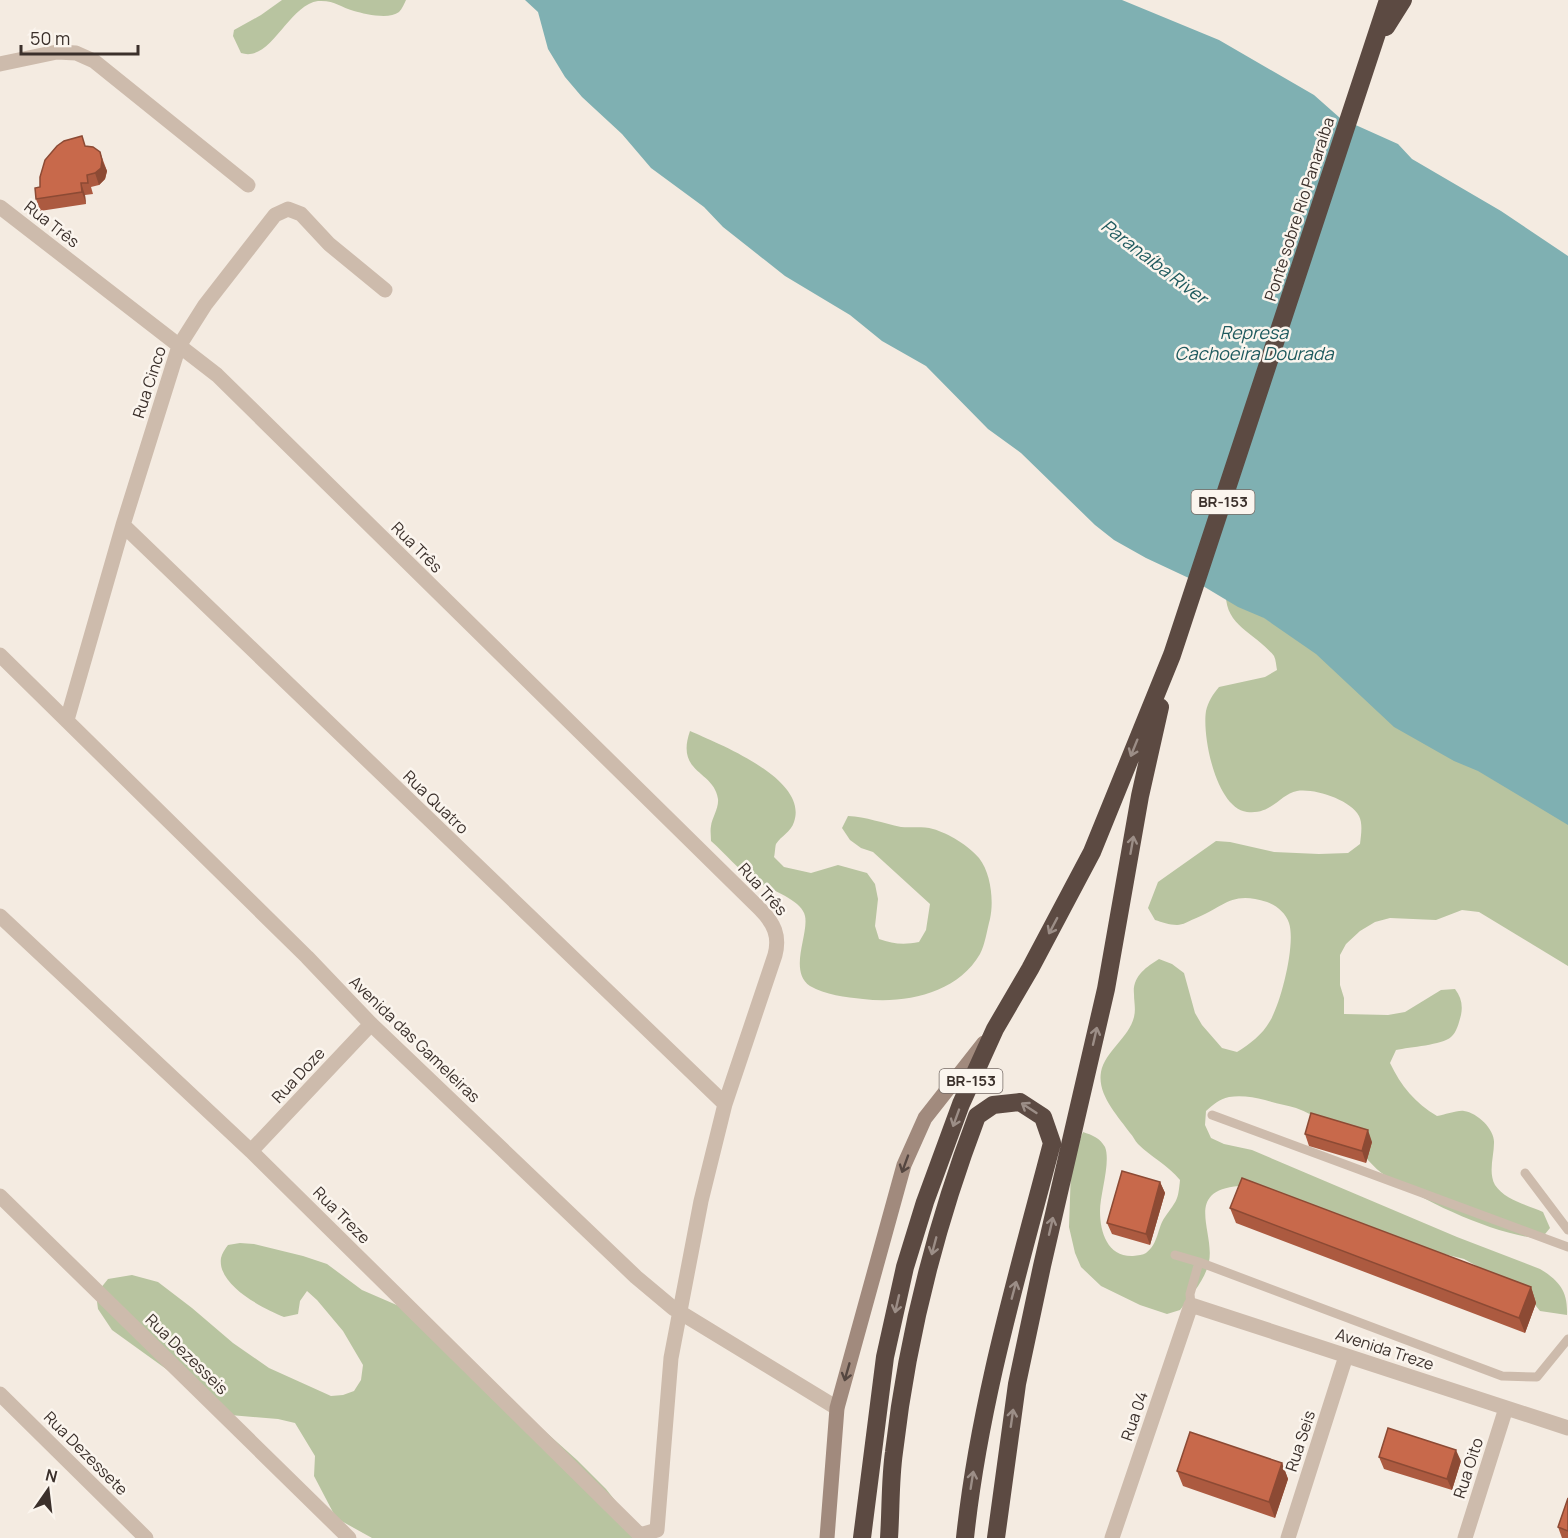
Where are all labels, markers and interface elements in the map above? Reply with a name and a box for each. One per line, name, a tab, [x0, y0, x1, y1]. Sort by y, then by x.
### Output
scale bar	[21, 18, 138, 56]
text: 50 m	[30, 26, 70, 50]
street label: Ponte sobre Rio Panaraíba	[1259, 114, 1339, 304]
street label: Rua Três	[20, 196, 84, 252]
water label: Paranaíba River	[1097, 213, 1215, 311]
water label: Represa Cachoeira Dourada	[1175, 320, 1334, 365]
street label: Rua Cinco	[127, 343, 171, 421]
road number: BR-153	[1192, 490, 1254, 514]
street label: Rua Três	[387, 517, 447, 577]
one-way arrow	[1128, 739, 1139, 757]
street label: Rua Quatro	[398, 765, 474, 839]
one-way arrow	[1126, 836, 1137, 855]
street label: Rua Três	[733, 858, 793, 920]
one-way arrow	[1047, 916, 1058, 934]
street label: Avenida das Gameleiras	[345, 971, 485, 1107]
one-way arrow	[1089, 1027, 1101, 1046]
street label: Rua Doze	[267, 1042, 329, 1108]
road number: BR-153	[940, 1069, 1002, 1093]
one-way arrow	[1021, 1102, 1038, 1114]
one-way arrow	[949, 1108, 960, 1127]
one-way arrow	[899, 1154, 910, 1173]
street label: Rua Treze	[309, 1182, 375, 1248]
one-way arrow	[1045, 1217, 1057, 1236]
one-way arrow	[928, 1237, 940, 1256]
one-way arrow	[1008, 1280, 1020, 1299]
one-way arrow	[891, 1293, 902, 1313]
street label: Rua Dezesseis	[141, 1309, 233, 1399]
street label: Avenida Treze	[1333, 1323, 1437, 1375]
one-way arrow	[841, 1362, 852, 1381]
street label: Rua 04	[1115, 1388, 1153, 1444]
street label: Rua Dezessete	[39, 1406, 133, 1500]
one-way arrow	[1007, 1408, 1018, 1428]
street label: Rua Seis	[1280, 1408, 1320, 1474]
street label: Rua Oito	[1448, 1435, 1488, 1501]
north arrow	[18, 1460, 78, 1520]
text: N	[43, 1463, 60, 1488]
one-way arrow	[967, 1471, 978, 1490]

